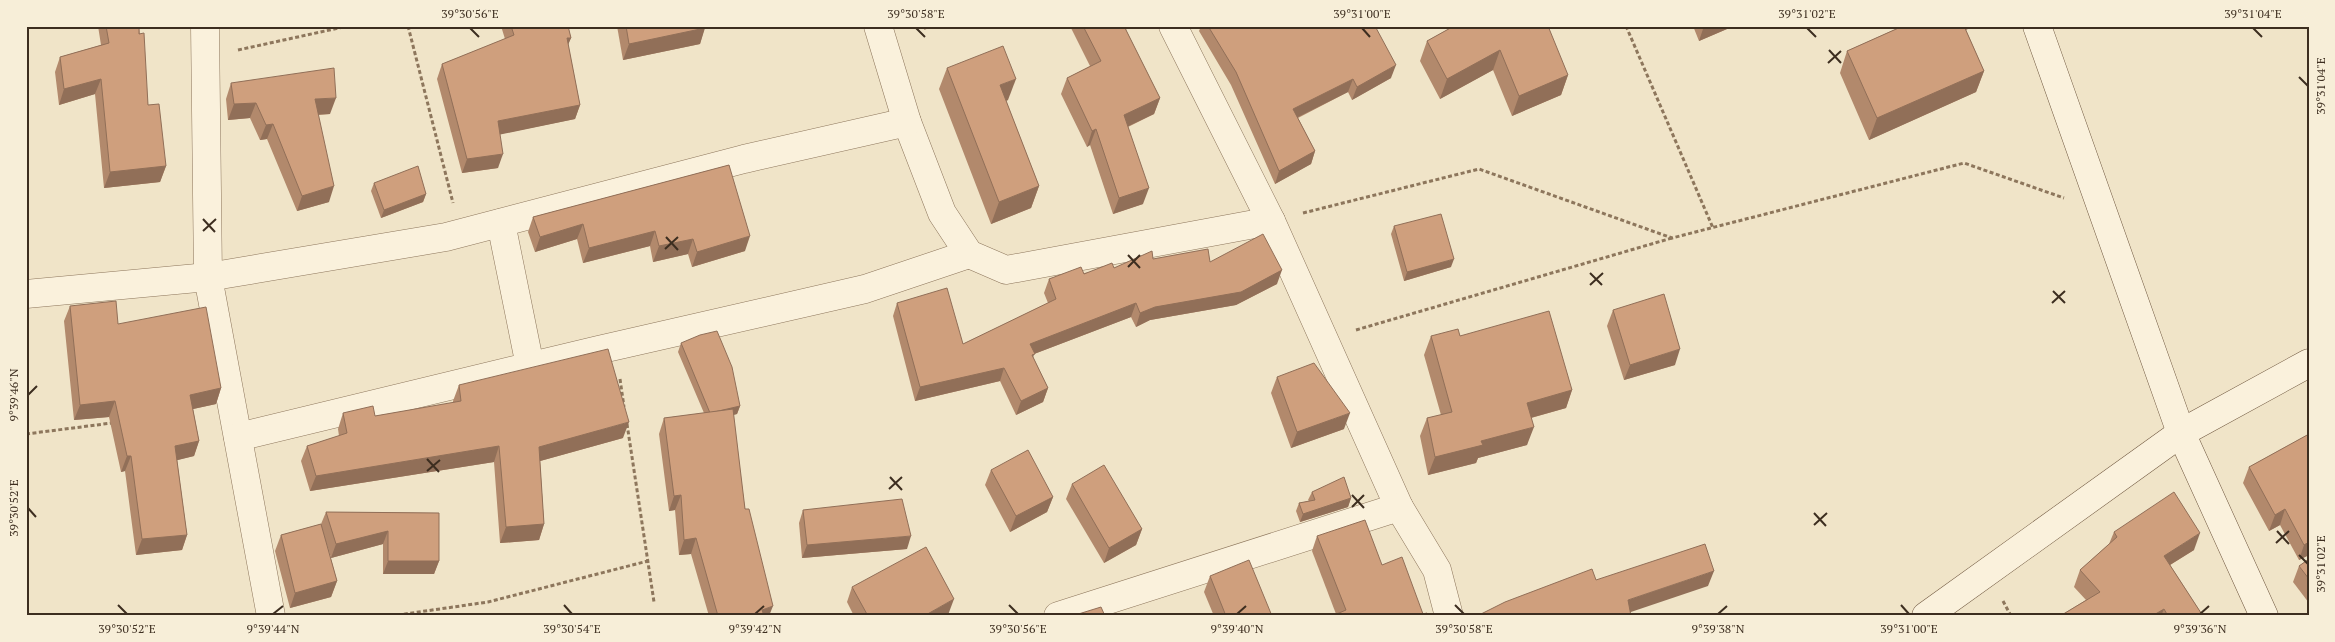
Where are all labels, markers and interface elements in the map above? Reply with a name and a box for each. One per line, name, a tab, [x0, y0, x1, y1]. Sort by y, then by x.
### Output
text: 39°30'56"E	[441, 6, 499, 21]
text: 39°30'58"E	[887, 6, 945, 21]
text: 39°31'00"E	[1333, 6, 1391, 21]
text: 39°31'02"E	[1778, 6, 1836, 21]
text: 39°31'04"E	[2224, 6, 2282, 21]
text: 39°31'04"E	[2313, 57, 2328, 115]
text: 9°39'46"N	[6, 368, 21, 422]
text: 39°30'52"E	[6, 479, 21, 537]
text: 39°31'02"E	[2313, 535, 2328, 593]
text: 39°30'52"E	[98, 621, 156, 636]
text: 9°39'44"N	[246, 621, 300, 636]
text: 39°30'54"E	[543, 621, 601, 636]
text: 9°39'42"N	[728, 621, 782, 636]
text: 39°30'56"E	[989, 621, 1047, 636]
text: 9°39'40"N	[1210, 621, 1264, 636]
text: 39°30'58"E	[1435, 621, 1493, 636]
text: 9°39'38"N	[1691, 621, 1745, 636]
text: 39°31'00"E	[1880, 621, 1938, 636]
text: 9°39'36"N	[2173, 621, 2227, 636]

